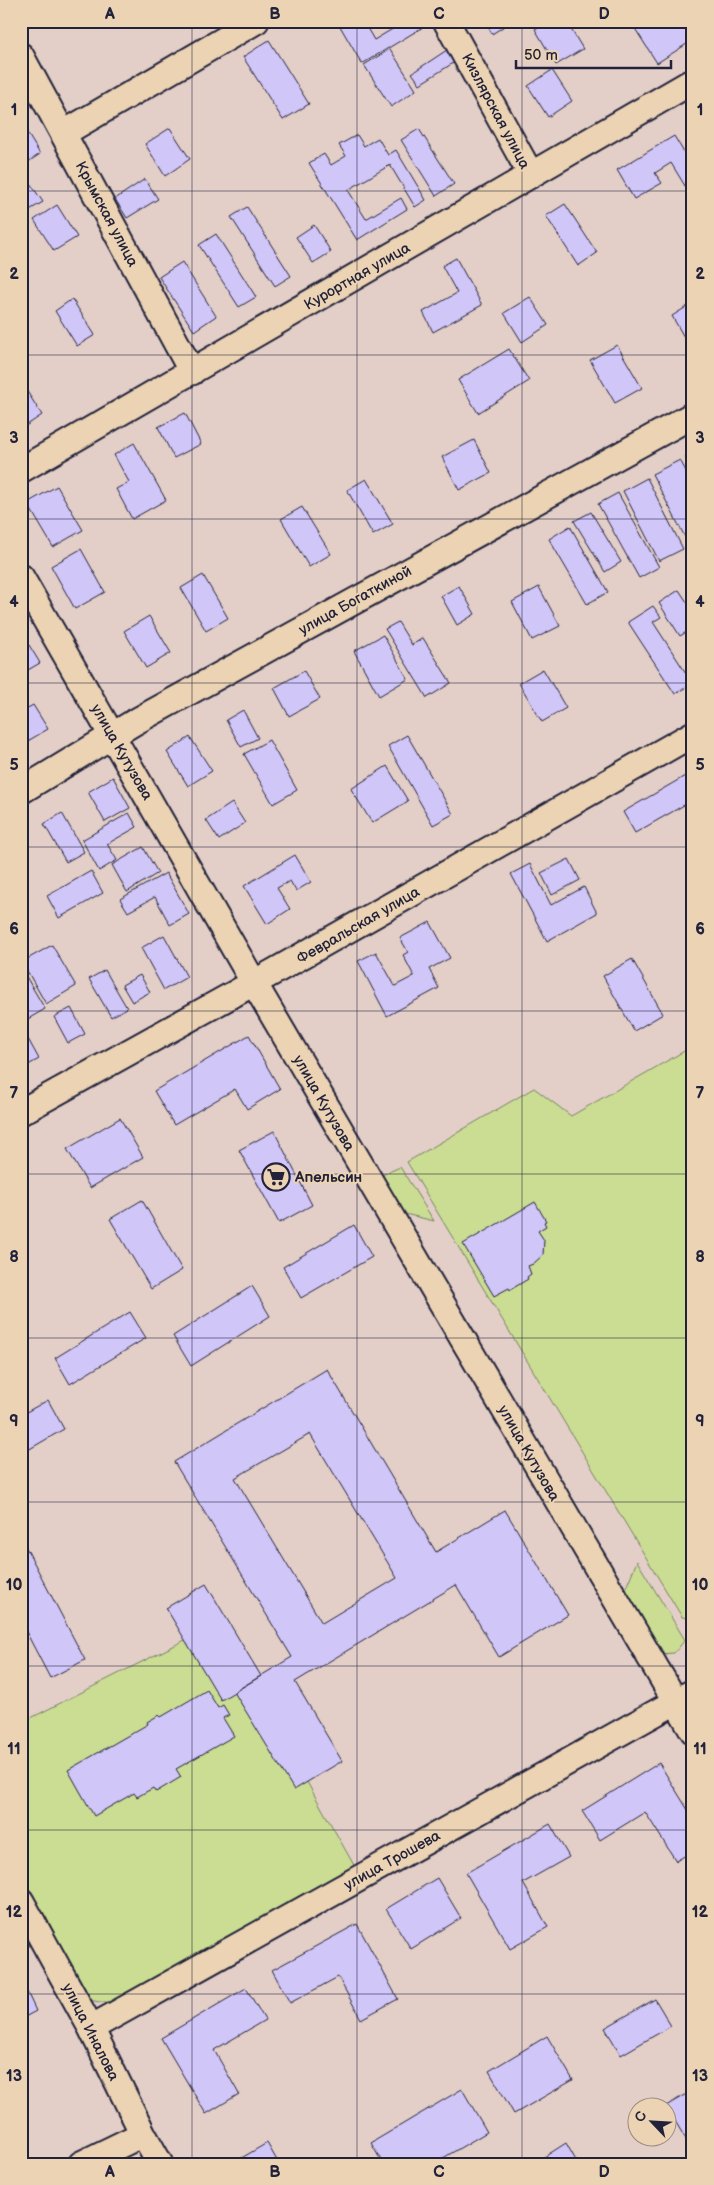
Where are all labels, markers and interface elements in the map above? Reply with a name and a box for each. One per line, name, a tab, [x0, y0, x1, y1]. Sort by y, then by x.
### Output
text: A	[104, 5, 115, 24]
text: B	[269, 5, 281, 24]
text: C	[433, 5, 445, 24]
text: D	[598, 5, 610, 24]
scale bar	[516, 38, 672, 70]
text: 50 m	[524, 46, 558, 65]
street label: Кизлярская улица	[457, 50, 534, 172]
text: 1	[11, 101, 17, 120]
text: 1	[697, 101, 703, 120]
street label: Крымская улица	[71, 158, 142, 270]
street label: Курортная улица	[301, 238, 414, 314]
text: 2	[9, 265, 19, 284]
text: 2	[695, 265, 705, 284]
text: 3	[9, 429, 19, 448]
text: 3	[695, 429, 705, 448]
street label: улица Богаткиной	[295, 561, 415, 639]
text: 4	[9, 593, 19, 612]
text: 4	[695, 593, 705, 612]
street label: улица Кутузова	[86, 701, 157, 804]
text: 5	[9, 756, 19, 775]
text: 5	[695, 756, 705, 775]
street label: Февральская улица	[293, 882, 423, 968]
text: 6	[9, 920, 19, 939]
text: 6	[695, 920, 705, 939]
street label: улица Кутузова	[288, 1052, 359, 1155]
text: 7	[10, 1084, 19, 1103]
text: 7	[696, 1084, 705, 1103]
supermarket icon: Апельсин	[261, 1162, 291, 1192]
place label: Апельсин	[294, 1168, 362, 1187]
text: 8	[9, 1248, 19, 1267]
text: 8	[695, 1248, 705, 1267]
street label: улица Кутузова	[493, 1402, 564, 1505]
text: 9	[9, 1412, 19, 1431]
text: 9	[695, 1412, 705, 1431]
text: 10	[6, 1576, 22, 1595]
text: 10	[692, 1576, 708, 1595]
text: 11	[7, 1740, 21, 1759]
text: 11	[693, 1740, 707, 1759]
street label: улица Трошева	[341, 1826, 444, 1895]
text: 12	[6, 1903, 23, 1922]
text: 12	[692, 1903, 709, 1922]
street label: улица Иналова	[58, 1980, 123, 2084]
text: 13	[6, 2067, 22, 2086]
text: 13	[692, 2067, 708, 2086]
north arrow	[626, 2098, 676, 2148]
text: С	[631, 2108, 651, 2125]
text: A	[104, 2163, 115, 2182]
text: B	[269, 2163, 281, 2182]
text: C	[433, 2163, 445, 2182]
text: D	[598, 2163, 610, 2182]

